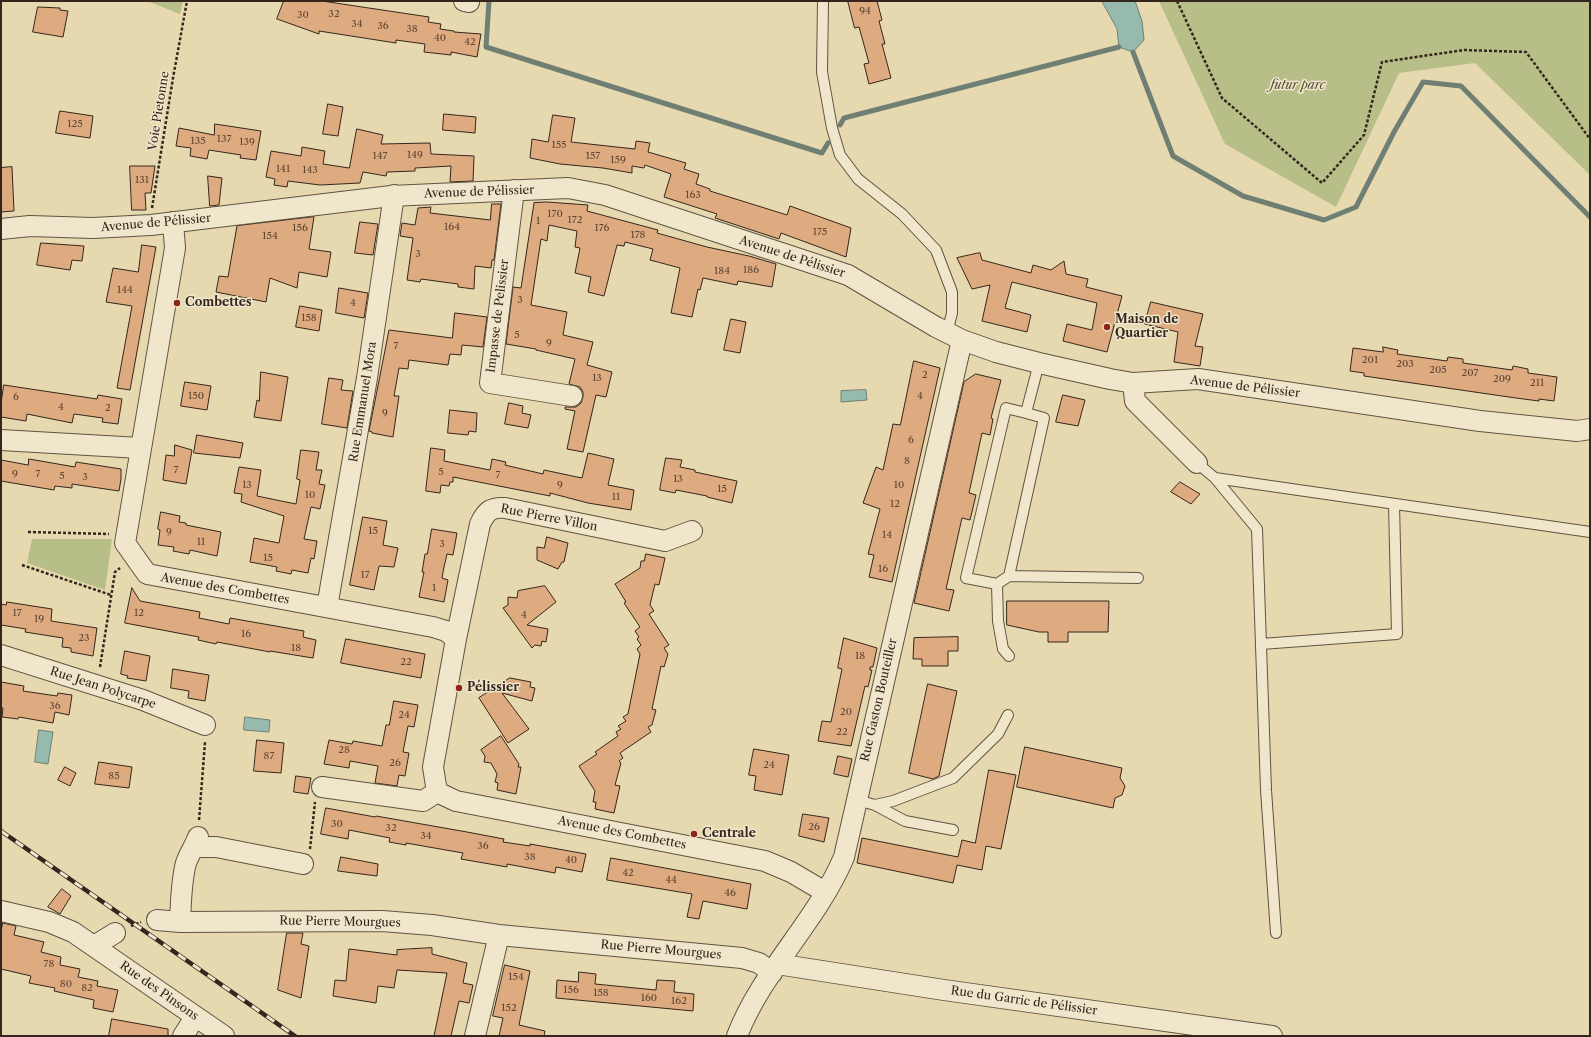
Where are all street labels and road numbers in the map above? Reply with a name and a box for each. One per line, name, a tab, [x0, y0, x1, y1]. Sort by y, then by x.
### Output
street label: Voie Pietonne	[146, 70, 172, 152]
street label: Avenue de Pélissier	[424, 183, 534, 201]
street label: Avenue de Pélissier	[100, 211, 212, 235]
street label: Avenue de Pélissier	[737, 233, 847, 281]
street label: Impasse de Pelissier	[484, 258, 512, 374]
street label: Rue Emmanuel Mora	[346, 341, 380, 463]
street label: Avenue de Pélissier	[1189, 373, 1301, 401]
street label: Rue Pierre Villon	[499, 502, 599, 534]
street label: Avenue des Combettes	[160, 571, 290, 607]
street label: Rue Gaston Bouteiller	[858, 637, 900, 763]
street label: Rue Jean Polycarpe	[48, 664, 158, 712]
street label: Avenue des Combettes	[557, 813, 687, 853]
street label: Rue Pierre Mourgues	[279, 914, 401, 930]
street label: Rue Pierre Mourgues	[600, 938, 722, 962]
street label: Rue des Pinsons	[117, 958, 201, 1024]
street label: Rue du Garric de Pélissier	[950, 984, 1098, 1018]

